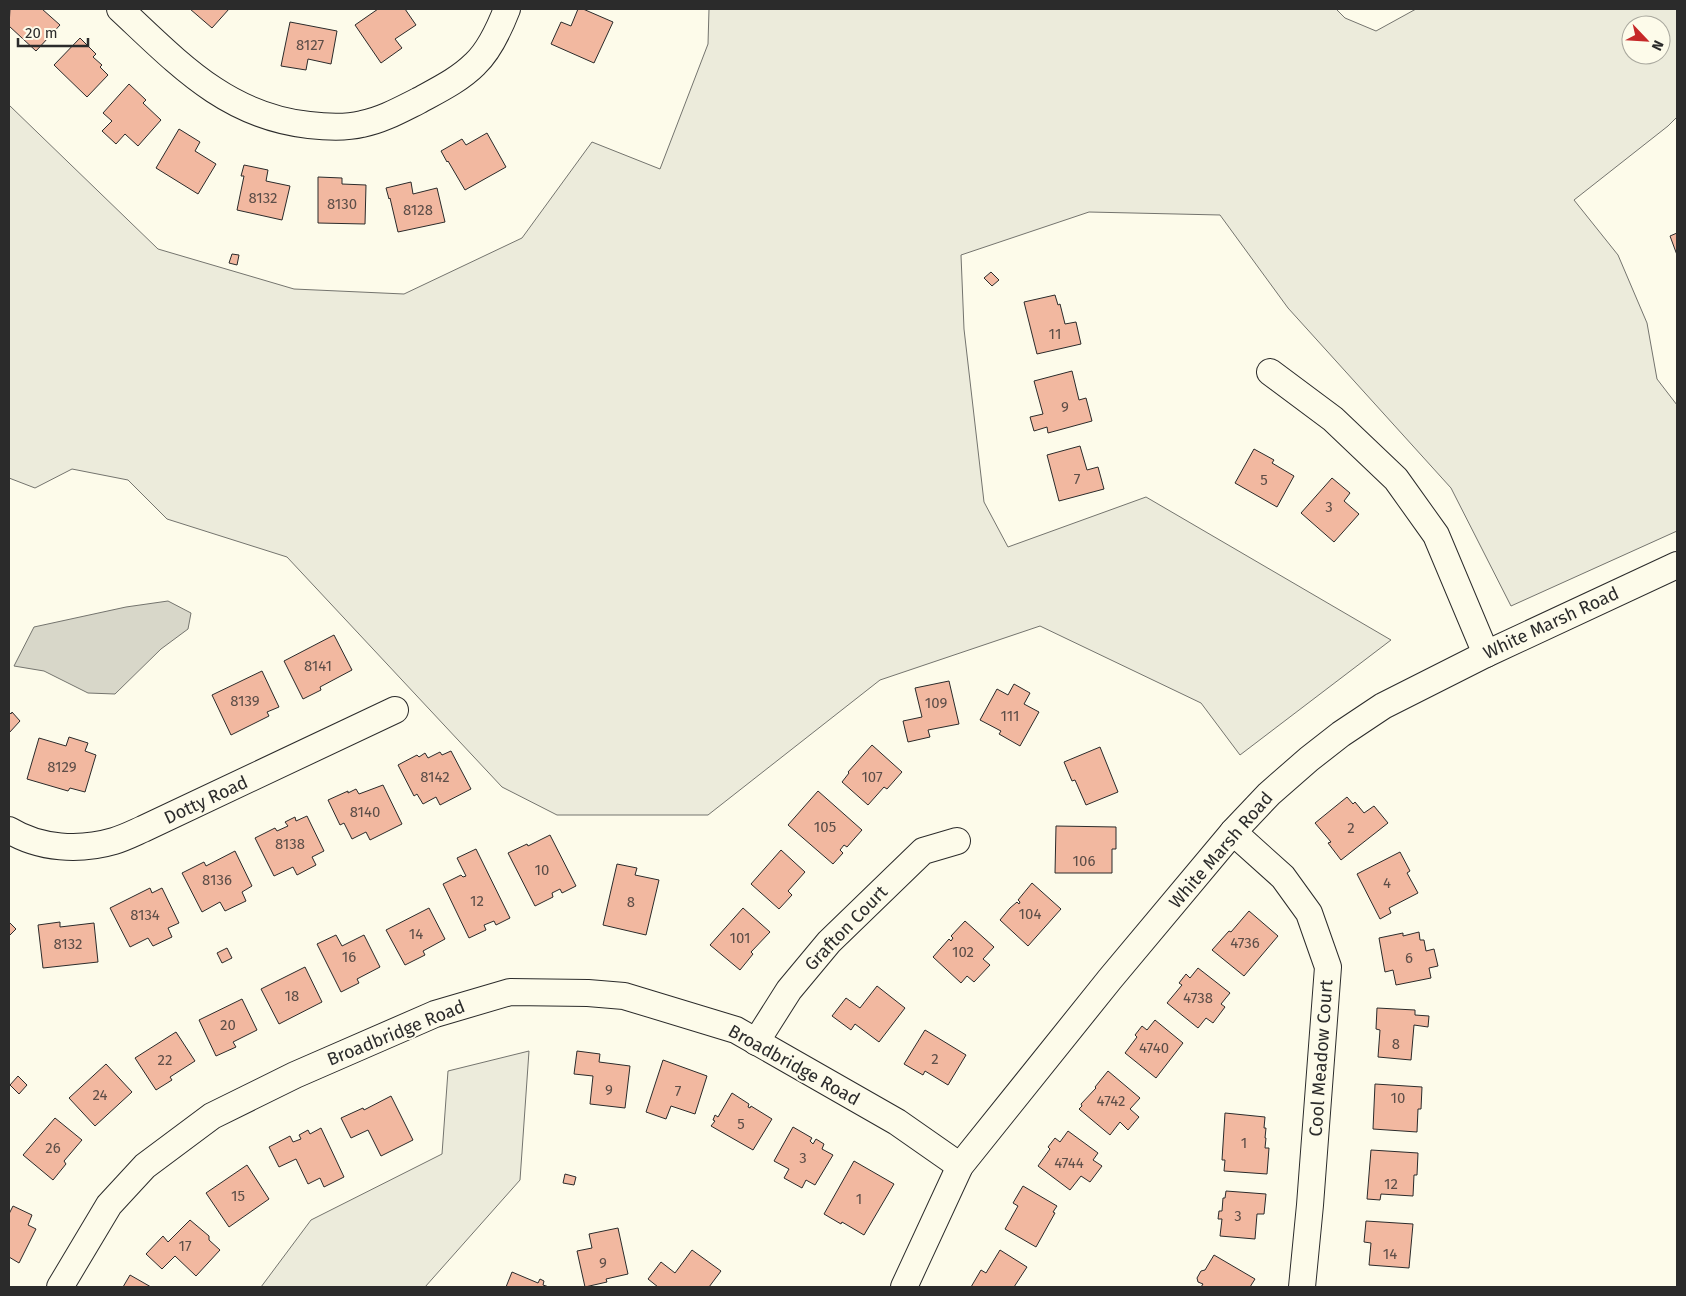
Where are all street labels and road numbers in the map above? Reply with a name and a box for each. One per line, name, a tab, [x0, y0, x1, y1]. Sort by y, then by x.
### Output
street label: White Marsh Road	[1480, 582, 1622, 664]
street label: Dotty Road	[160, 771, 252, 829]
street label: White Marsh Road	[1164, 787, 1278, 913]
street label: Grafton Court	[800, 881, 892, 975]
street label: Cool Meadow Court	[1305, 978, 1337, 1137]
street label: Broadbridge Road	[324, 995, 468, 1071]
street label: Broadbridge Road	[724, 1020, 864, 1110]

